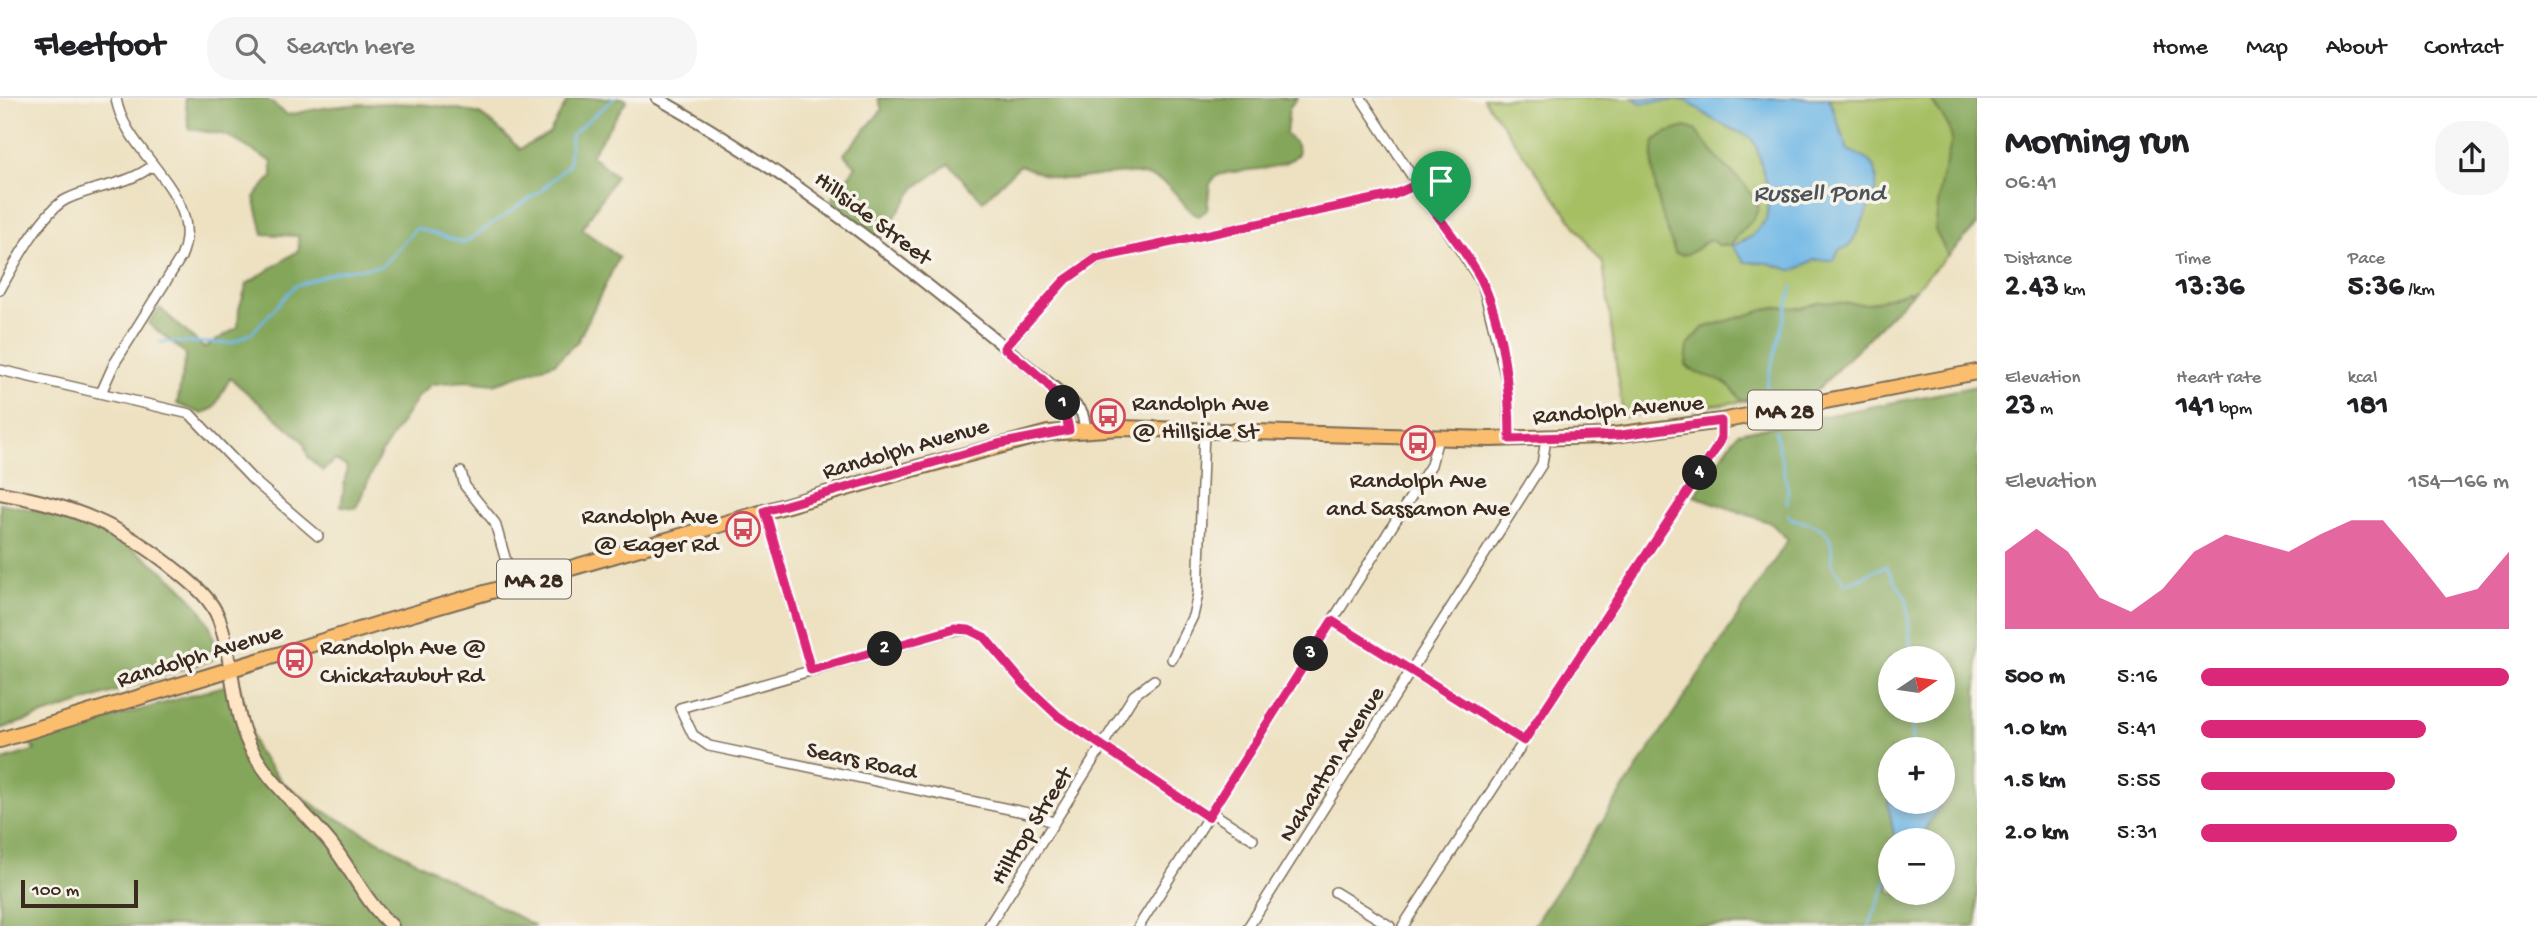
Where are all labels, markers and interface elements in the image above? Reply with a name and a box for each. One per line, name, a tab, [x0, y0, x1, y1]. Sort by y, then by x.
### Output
search box	[207, 17, 697, 80]
text: Fleetfoot	[35, 29, 165, 67]
icon: search	[231, 29, 269, 67]
text: Search here	[287, 33, 415, 64]
text: Home	[2152, 34, 2208, 63]
text: Map	[2246, 34, 2288, 63]
text: About	[2326, 34, 2386, 63]
text: Contact	[2424, 34, 2502, 63]
button: share	[2435, 121, 2509, 195]
text: Morning run	[2005, 122, 2189, 166]
pin	[1411, 151, 1471, 223]
icon: arrive	[1422, 162, 1460, 200]
street label: Hillside Street	[807, 166, 938, 275]
text: 06:41	[2005, 170, 2057, 197]
water label: Russell Pond	[1753, 180, 1887, 211]
text: Distance	[2005, 248, 2072, 271]
text: Time	[2176, 248, 2211, 271]
text: Pace	[2348, 248, 2385, 271]
text: 2.43	[2005, 271, 2059, 306]
text: 13:36	[2176, 271, 2244, 306]
text: 5:36	[2348, 271, 2404, 306]
text: km	[2059, 279, 2085, 302]
text: /km	[2404, 279, 2435, 302]
text: Elevation	[2005, 367, 2081, 390]
text: Heart rate	[2176, 367, 2261, 390]
text: kcal	[2348, 367, 2377, 390]
pin: 1	[1046, 386, 1080, 420]
street label: Randolph Avenue	[1532, 390, 1706, 433]
road number: MA 28	[1748, 390, 1822, 430]
text: 23	[2005, 390, 2035, 425]
text: 141	[2176, 390, 2215, 425]
text: 181	[2348, 390, 2388, 425]
text: 1	[1059, 391, 1066, 414]
place label: Randolph Ave @ Hillside St	[1132, 391, 1269, 448]
bus stop icon: Randolph Ave @ Hillside St	[1089, 397, 1127, 435]
text: m	[2035, 398, 2053, 421]
text: bpm	[2215, 398, 2252, 421]
street label: Randolph Avenue	[819, 413, 993, 488]
bus stop icon: Randolph Ave and Sassamon Ave	[1399, 424, 1437, 462]
pin: 4	[1682, 456, 1718, 490]
text: 4	[1695, 461, 1704, 484]
place label: Randolph Ave and Sassamon Ave	[1326, 468, 1510, 525]
text: Elevation	[2005, 469, 2096, 496]
text: 154–166 m	[2408, 469, 2509, 496]
place label: Randolph Ave @ Eager Rd	[581, 504, 720, 561]
bus stop icon: Randolph Ave @ Eager Rd	[724, 510, 762, 548]
road number: MA 28	[497, 559, 571, 598]
street label: Randolph Avenue	[114, 618, 287, 696]
pin: 2	[868, 632, 903, 666]
place label: Randolph Ave @ Chickataubut Rd	[320, 635, 486, 692]
pin: 3	[1294, 636, 1328, 672]
text: 2	[880, 637, 889, 660]
bus stop icon: Randolph Ave @ Chickataubut Rd	[276, 641, 314, 679]
text: 3	[1306, 642, 1315, 665]
north arrow	[1878, 646, 1955, 723]
map controls	[1878, 646, 1955, 905]
text: 500 m	[2005, 664, 2065, 691]
text: 5:16	[2117, 664, 2157, 691]
street label: Nahanton Avenue	[1273, 681, 1393, 848]
text: 1.0 km	[2005, 716, 2067, 743]
text: 5:41	[2117, 716, 2157, 743]
street label: Sears Road	[803, 737, 921, 789]
button: +	[1878, 737, 1955, 814]
street label: Hilltop Street	[985, 761, 1082, 891]
text: 1.5 km	[2005, 768, 2066, 795]
text: 5:55	[2117, 768, 2161, 795]
text: 2.0 km	[2005, 820, 2069, 847]
text: 5:31	[2117, 820, 2158, 847]
button: −	[1878, 828, 1955, 905]
scale bar	[21, 877, 138, 909]
text: 100 m	[32, 880, 79, 903]

